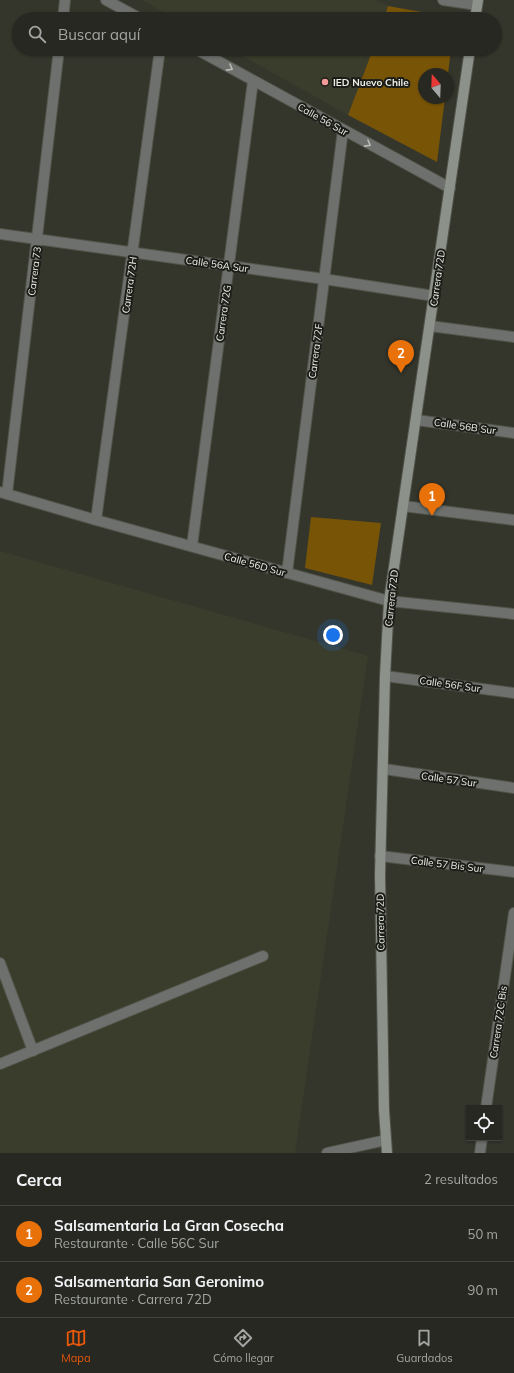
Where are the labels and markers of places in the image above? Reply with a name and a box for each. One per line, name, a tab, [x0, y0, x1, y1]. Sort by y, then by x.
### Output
place label: IED Nuevo Chile	[333, 76, 409, 89]
marker: IED Nuevo Chile	[320, 77, 330, 87]
pin: 2	[388, 340, 414, 373]
pin: 1	[419, 483, 445, 516]

